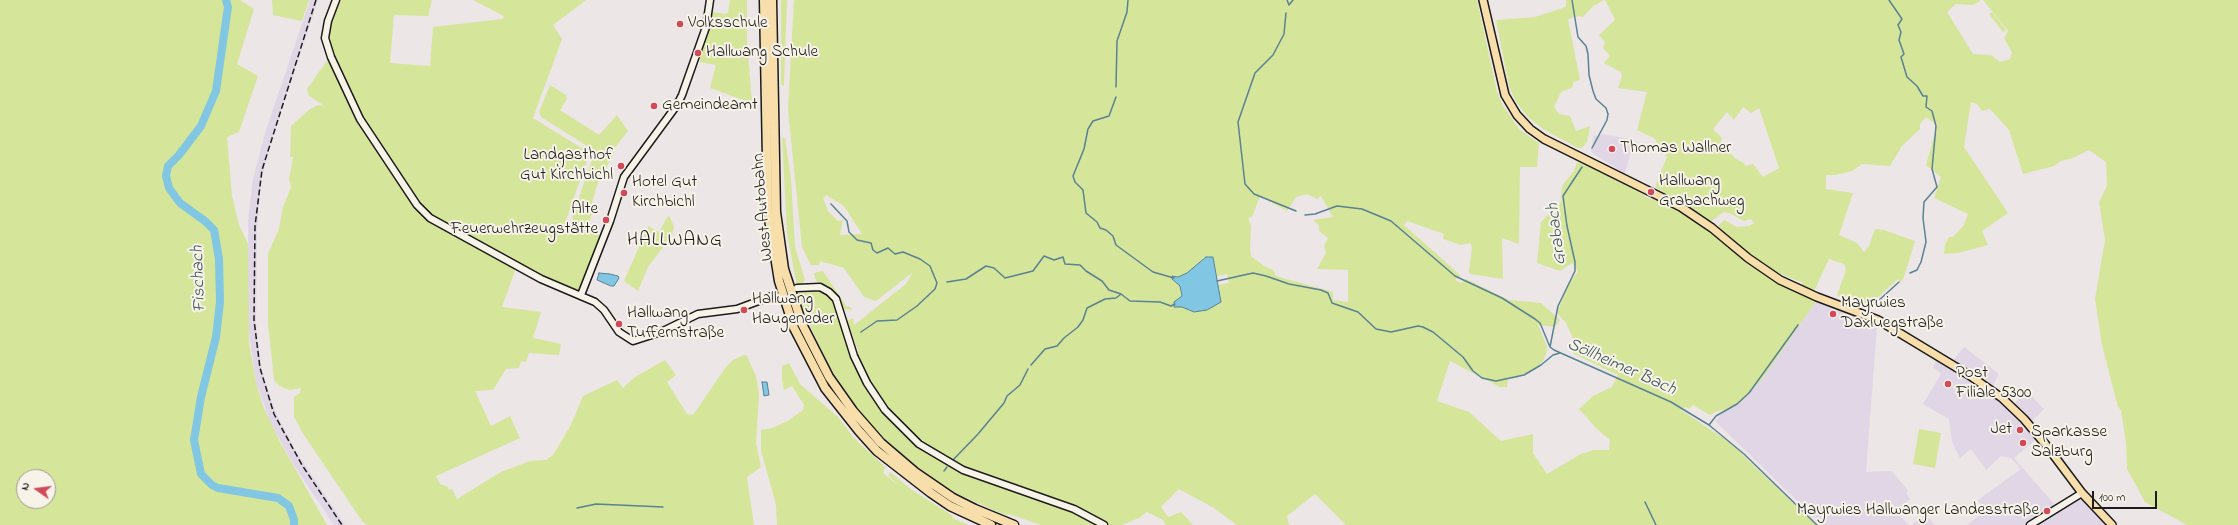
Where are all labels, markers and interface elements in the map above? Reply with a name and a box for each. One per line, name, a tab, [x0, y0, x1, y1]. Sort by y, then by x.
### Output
place label: Volksschule	[688, 14, 768, 34]
marker: Volksschule	[675, 19, 685, 29]
place label: Hallwang Schule	[706, 43, 818, 63]
marker: Hallwang Schule	[693, 48, 703, 58]
place label: Gemeindeamt	[662, 96, 758, 116]
marker: Gemeindeamt	[649, 101, 659, 111]
place label: Thomas Wallner	[1620, 139, 1731, 159]
marker: Thomas Wallner	[1607, 144, 1617, 154]
place label: Landgasthof Gut Kirchbichl	[520, 146, 613, 186]
street label: West Autobahn	[749, 152, 779, 262]
marker: Landgasthof Gut Kirchbichl	[616, 161, 626, 171]
place label: Hallwang Grabachweg	[1659, 172, 1744, 212]
place label: Hotel Gut Kirchbichl	[632, 173, 697, 213]
marker: Hallwang Grabachweg	[1646, 187, 1656, 197]
marker: Hotel Gut Kirchbichl	[619, 188, 629, 198]
place label: Alte Feuerwehrzeugstätte	[451, 200, 598, 240]
water label: Grabach	[1543, 202, 1573, 266]
marker: Alte Feuerwehrzeugstätte	[601, 215, 611, 225]
district label: HALLWANG	[627, 231, 723, 253]
water label: Fischach	[188, 245, 212, 313]
place label: Hallwang Haugeneder	[752, 290, 834, 330]
place label: Mayrwies Daxluegstraße	[1841, 294, 1943, 334]
place label: Hallwang Tuffernstraße	[627, 304, 724, 344]
marker: Hallwang Haugeneder	[739, 305, 749, 315]
marker: Mayrwies Daxluegstraße	[1828, 309, 1838, 319]
marker: Hallwang Tuffernstraße	[614, 319, 624, 329]
water label: Söllheimer Bach	[1563, 334, 1679, 402]
place label: Post Filiale 5300	[1956, 364, 2031, 404]
marker: Post Filiale 5300	[1943, 379, 1953, 389]
place label: Jet	[1990, 420, 2012, 440]
place label: Sparkasse Salzburg	[2031, 423, 2107, 463]
marker: Jet	[2015, 425, 2025, 435]
marker: Sparkasse Salzburg	[2018, 438, 2028, 448]
north arrow	[16, 469, 56, 509]
text: N	[17, 481, 34, 492]
scale bar	[2094, 483, 2159, 509]
text: 100 m	[2099, 489, 2126, 507]
place label: Mayrwies Hallwanger Landesstraße	[1797, 501, 2039, 521]
marker: Mayrwies Hallwanger Landesstraße	[2042, 506, 2052, 516]

